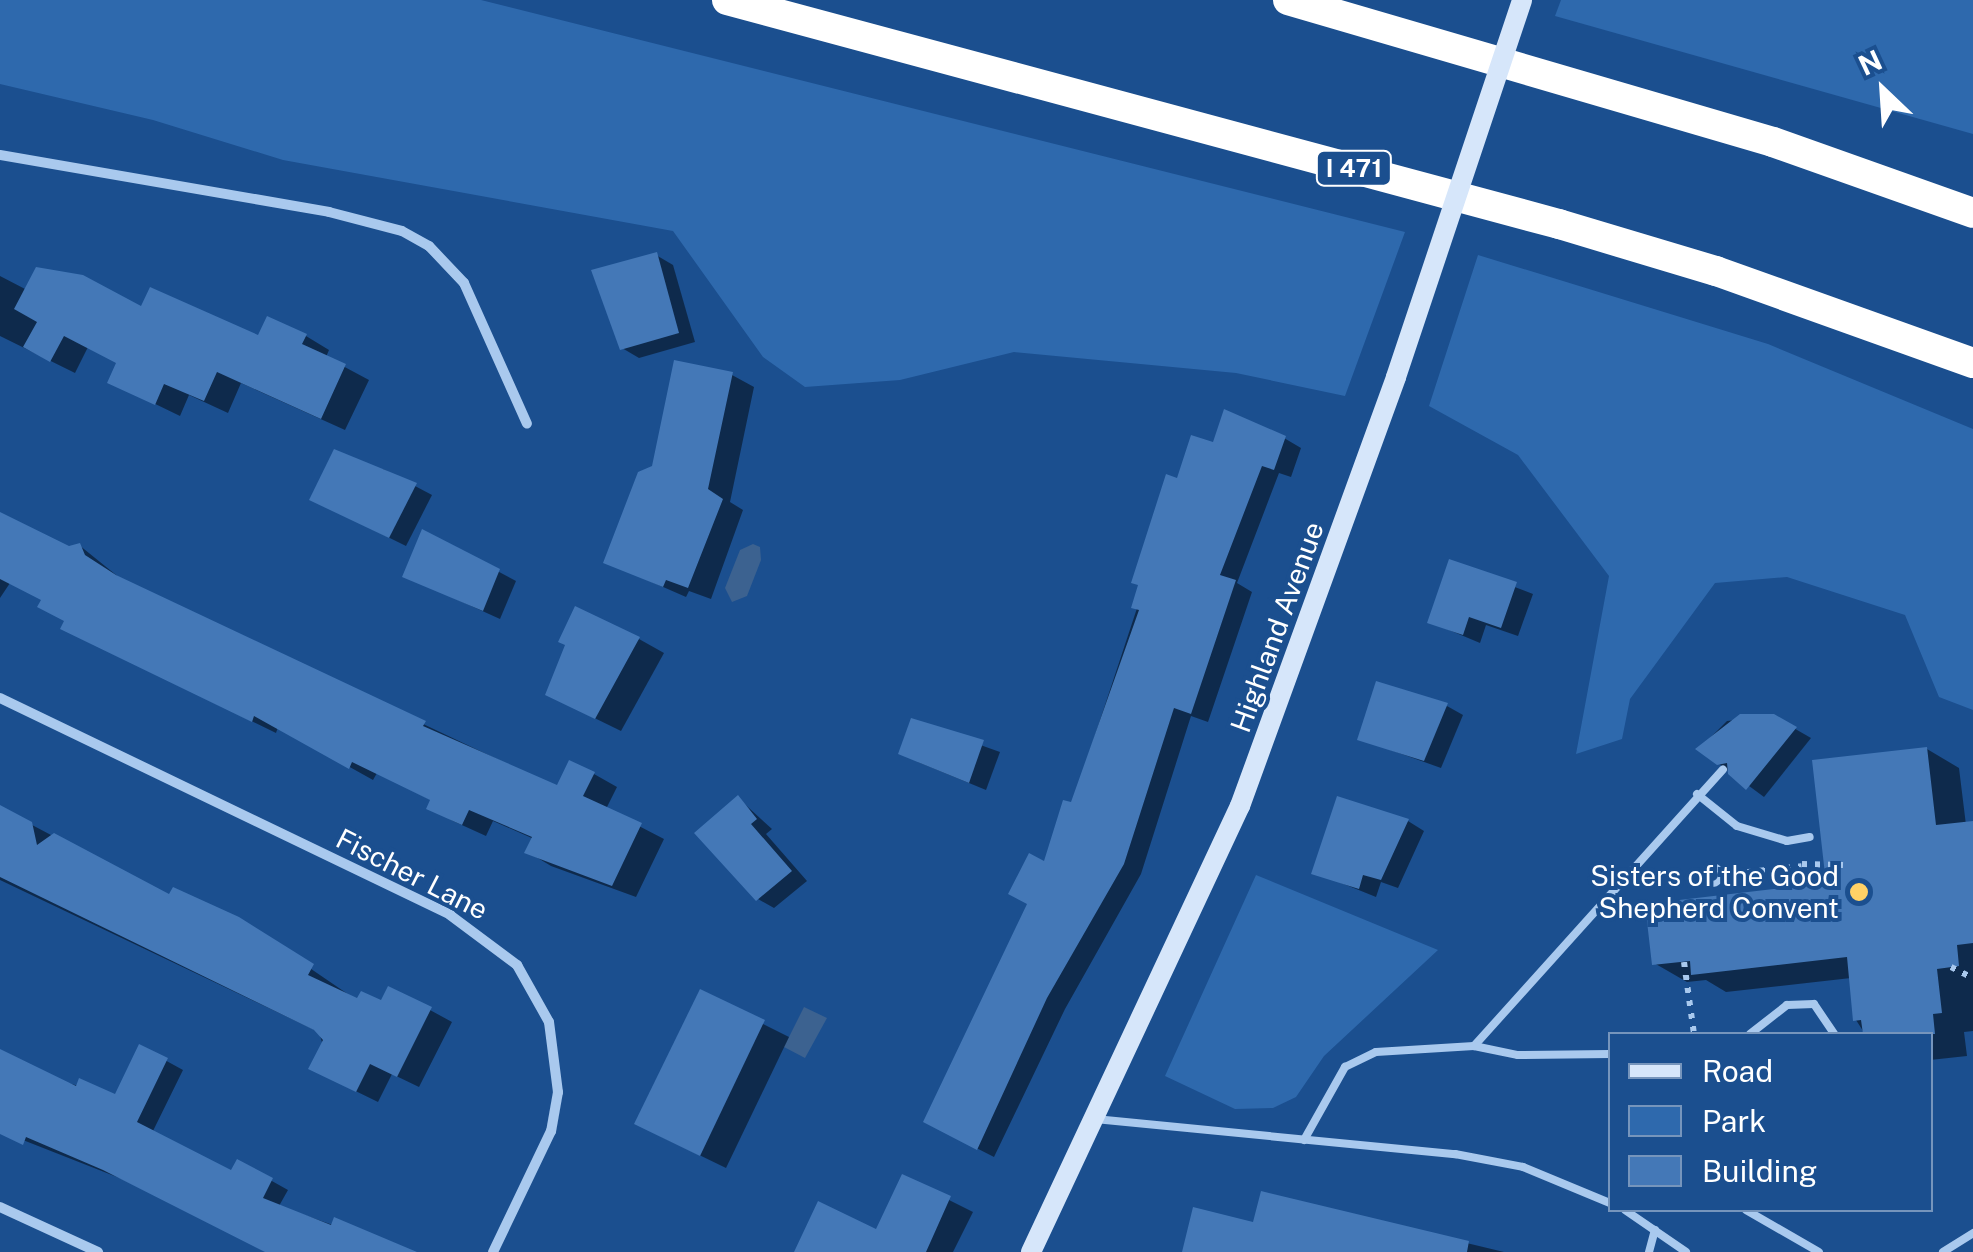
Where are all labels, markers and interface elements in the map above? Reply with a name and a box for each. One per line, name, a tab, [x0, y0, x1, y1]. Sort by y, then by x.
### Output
north arrow	[1833, 40, 1933, 140]
text: N	[1853, 43, 1887, 82]
road number: I 471	[1314, 148, 1394, 188]
street label: Highland Avenue	[1223, 517, 1331, 737]
street label: Fischer Lane	[331, 821, 493, 927]
place label: Sisters of the Good Shepherd Convent	[1589, 859, 1839, 925]
marker: Sisters of the Good Shepherd Convent	[1848, 881, 1870, 903]
legend	[1608, 1032, 1933, 1212]
text: Road	[1702, 1053, 1773, 1089]
text: Park	[1702, 1103, 1766, 1139]
text: Building	[1702, 1153, 1817, 1189]

